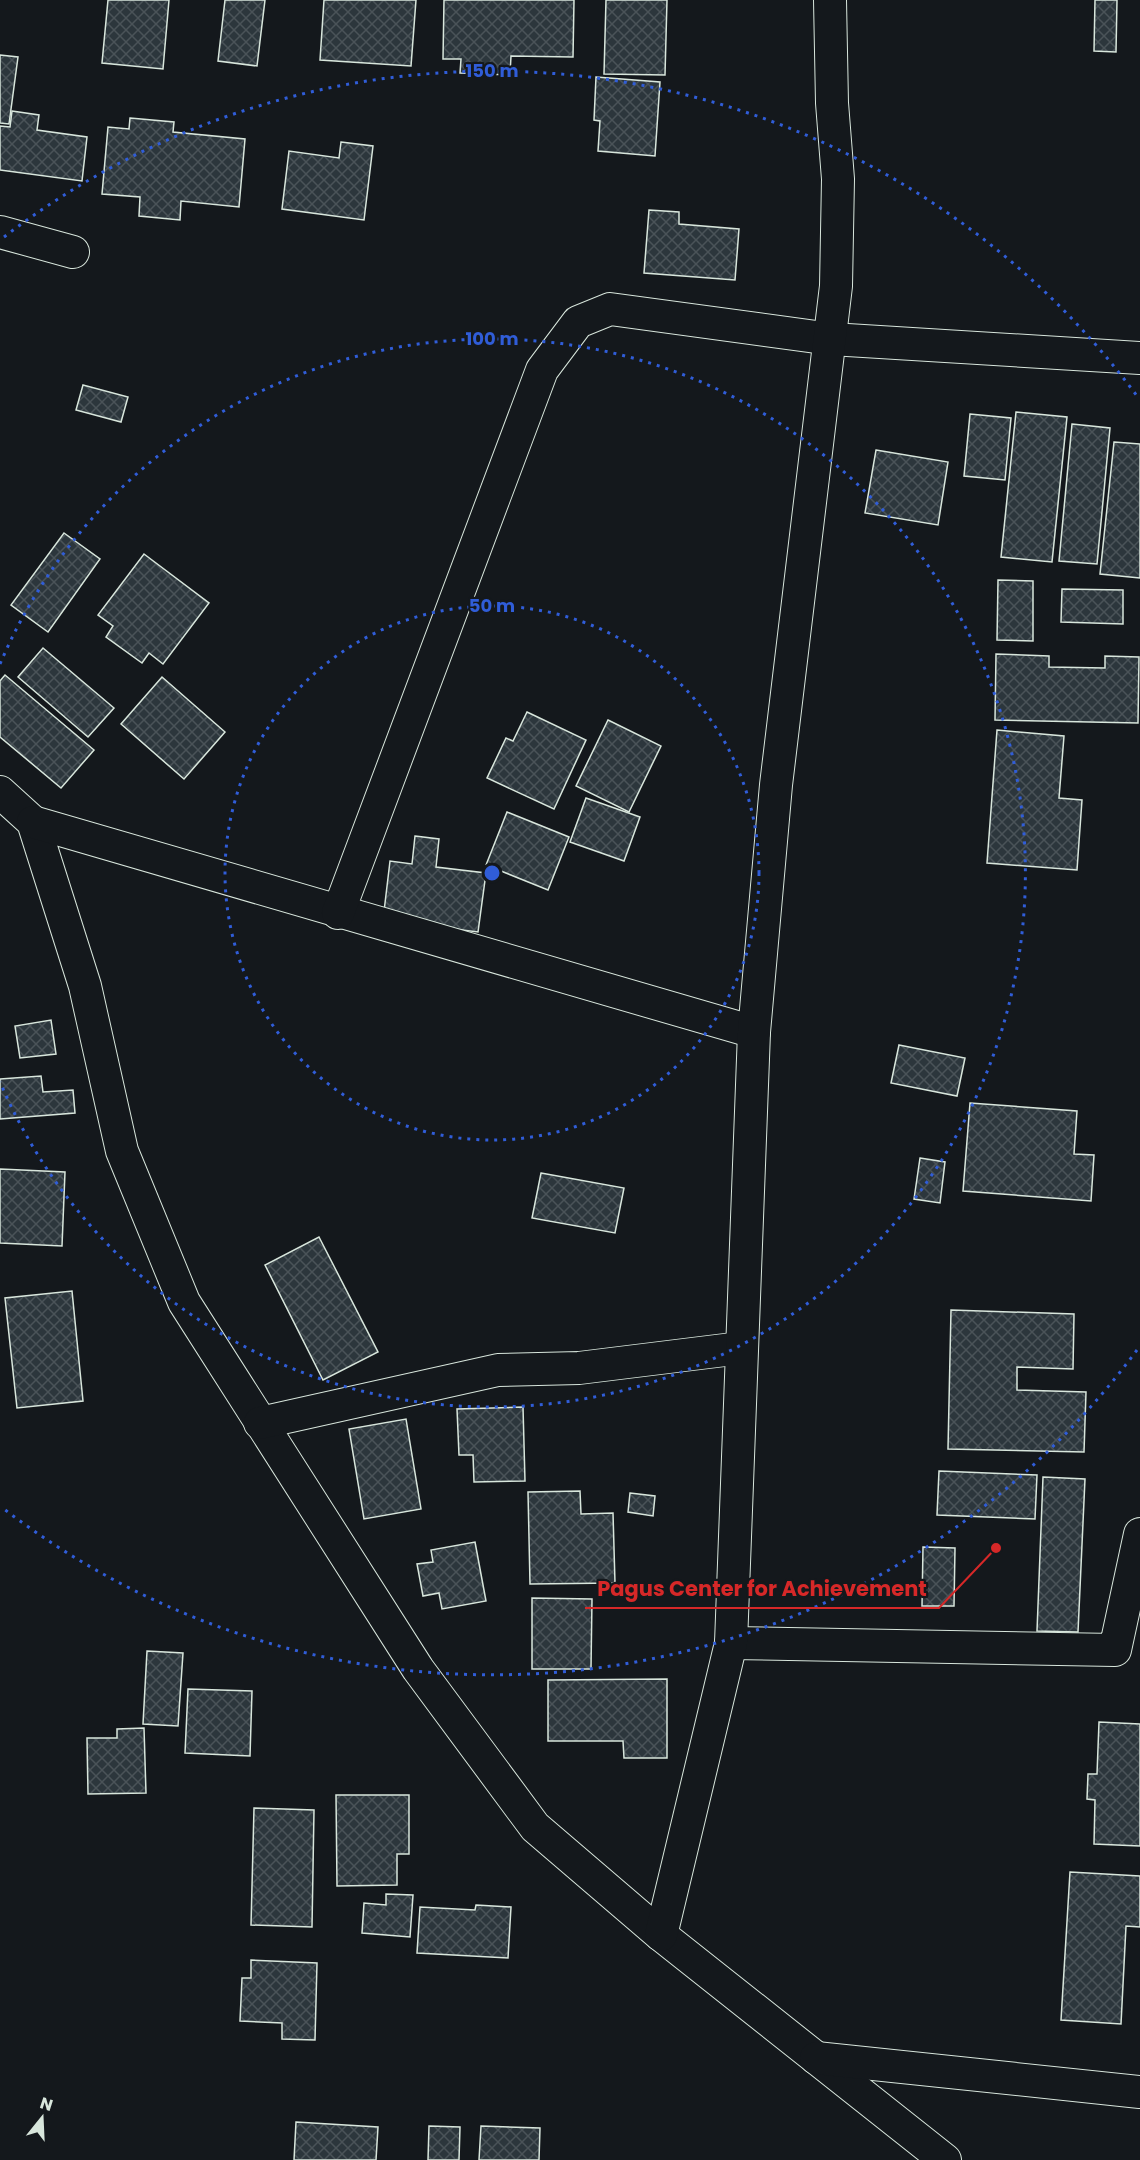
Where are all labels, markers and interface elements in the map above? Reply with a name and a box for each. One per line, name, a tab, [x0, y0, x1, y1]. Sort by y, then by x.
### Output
text: 150 m	[465, 58, 519, 83]
text: 100 m	[465, 326, 519, 351]
text: 50 m	[469, 593, 515, 618]
centre of rings	[482, 863, 502, 883]
callout: Pagus Center for Achievement	[585, 1569, 939, 1608]
text: Pagus Center for Achievement	[597, 1574, 927, 1603]
north arrow	[12, 2088, 72, 2148]
text: N	[37, 2091, 56, 2117]

